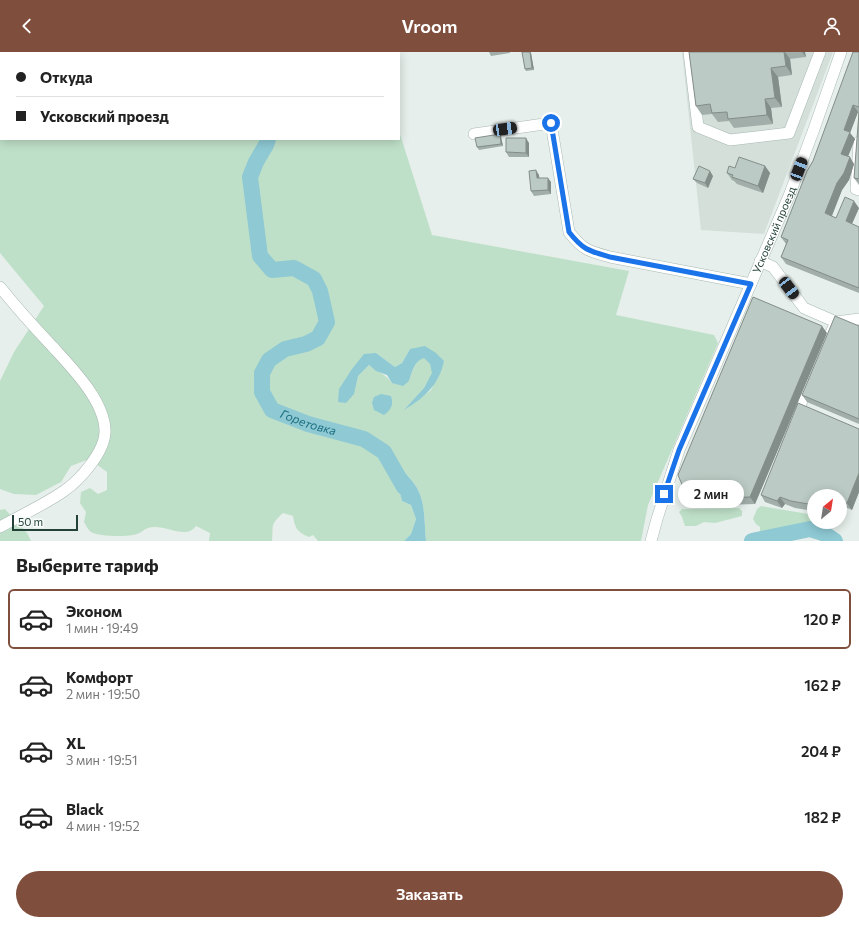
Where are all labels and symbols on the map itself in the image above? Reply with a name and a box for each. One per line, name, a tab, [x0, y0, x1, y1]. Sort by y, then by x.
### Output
route start	[542, 114, 560, 132]
car	[492, 121, 518, 137]
car	[789, 156, 809, 182]
street label: Усковский проезд	[749, 184, 798, 275]
car	[777, 275, 801, 301]
water label: Горетовка	[279, 406, 338, 437]
callout: 2 мин	[678, 480, 744, 508]
route end	[655, 485, 673, 503]
north arrow	[807, 489, 847, 529]
scale bar	[12, 513, 78, 532]

